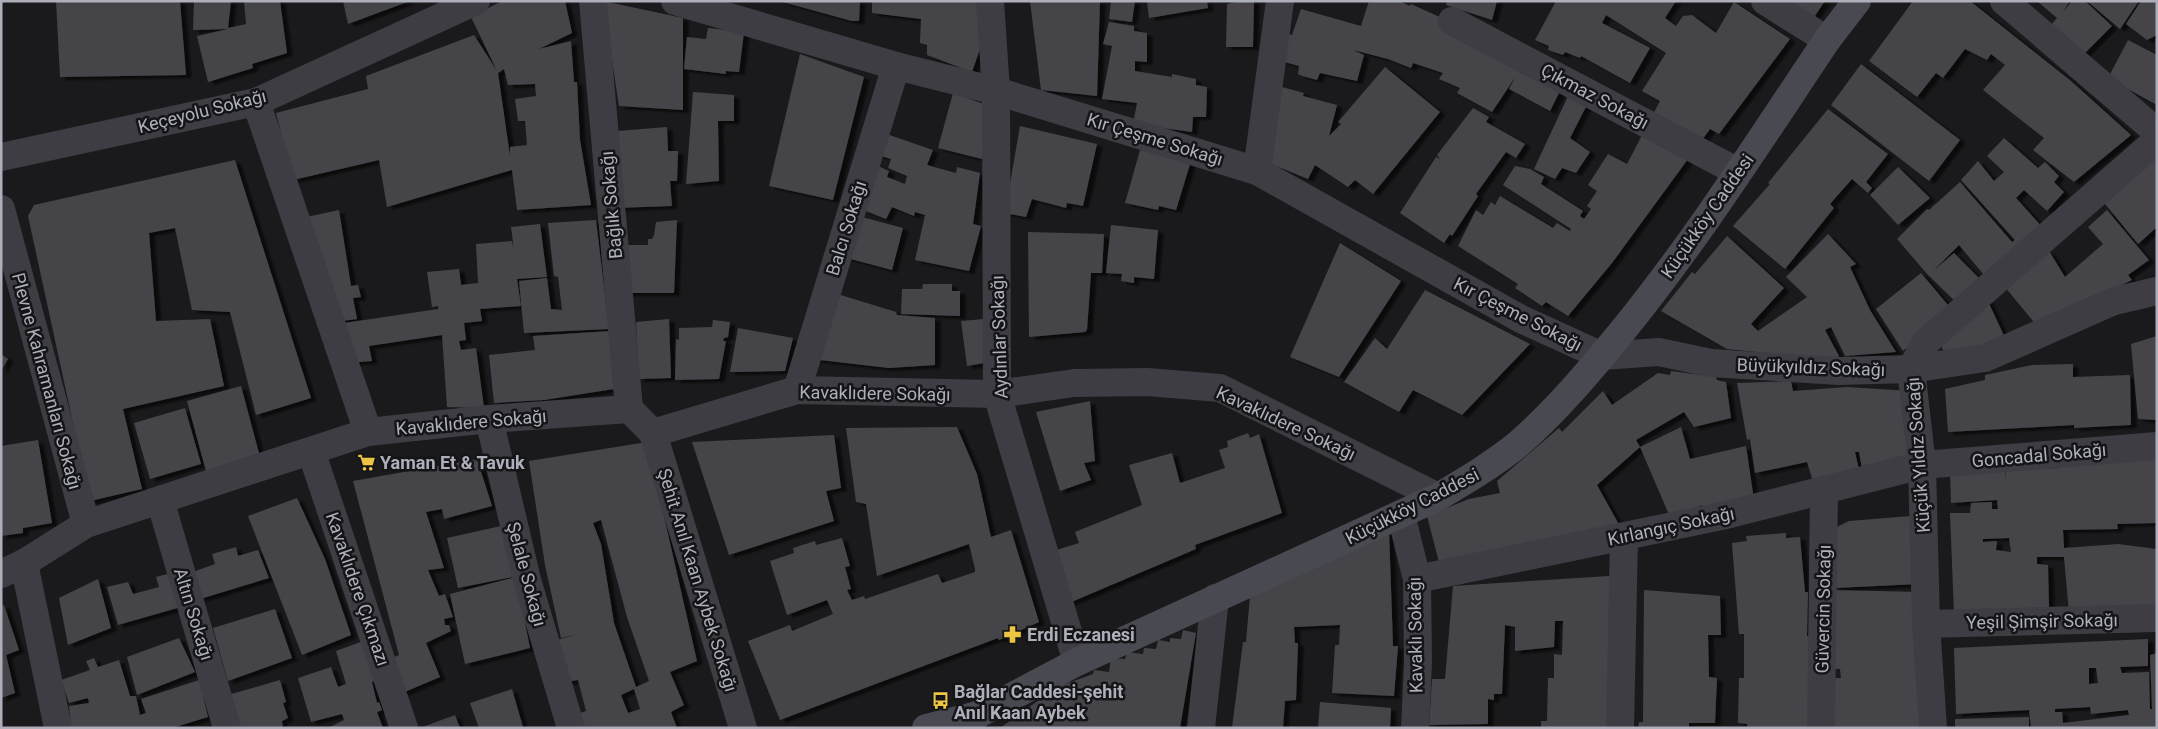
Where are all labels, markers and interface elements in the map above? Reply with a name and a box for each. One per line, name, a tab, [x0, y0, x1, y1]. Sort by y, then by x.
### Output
street label: Çıkmaz Sokağı	[1538, 59, 1652, 133]
street label: Keçeyolu Sokağı	[136, 85, 268, 137]
street label: Kır Çeşme Sokağı	[1084, 108, 1226, 170]
street label: Bağlık Sokağı	[596, 150, 626, 260]
street label: Küçükköy Caddesi	[1656, 150, 1758, 282]
street label: Balcı Sokağı	[822, 178, 870, 278]
street label: Plevne Kahramanları Sokağı	[8, 270, 86, 492]
street label: Kır Çeşme Sokağı	[1450, 273, 1586, 355]
street label: Aydınlar Sokağı	[986, 275, 1012, 399]
street label: Büyükyıldız Sokağı	[1736, 354, 1886, 380]
street label: Küçük Yıldız Sokağı	[1902, 376, 1934, 534]
street label: Kavaklıdere Sokağı	[799, 381, 951, 405]
street label: Kavaklıdere Sokağı	[1213, 382, 1359, 464]
street label: Kavaklıdere Sokağı	[395, 405, 547, 439]
street label: Goncadal Sokağı	[1971, 439, 2107, 471]
supermarket icon: Yaman Et & Tavuk	[356, 452, 376, 472]
place label: Yaman Et & Tavuk	[380, 452, 525, 473]
street label: Küçükköy Caddesi	[1342, 463, 1482, 549]
street label: Şehit Anıl Kaan Aybek Sokağı	[654, 466, 742, 694]
street label: Kırlangıç Sokağı	[1606, 502, 1736, 550]
street label: Kavaklıdere Çıkmazı	[322, 509, 394, 669]
street label: Şelale Sokağı	[503, 519, 551, 629]
street label: Güvercin Sokağı	[1811, 544, 1835, 674]
street label: Altın Sokağı	[170, 565, 218, 663]
street label: Kavaklı Sokağı	[1403, 577, 1427, 693]
street label: Yeşil Şimşir Sokağı	[1966, 609, 2118, 633]
pharmacy icon: Erdi Eczanesi	[1003, 624, 1023, 644]
place label: Erdi Eczanesi	[1027, 624, 1135, 645]
place label: Bağlar Caddesi-şehit Anıl Kaan Aybek	[954, 681, 1123, 723]
bus stop icon: Bağlar Caddesi-şehit Anıl Kaan Aybek	[930, 691, 950, 711]

